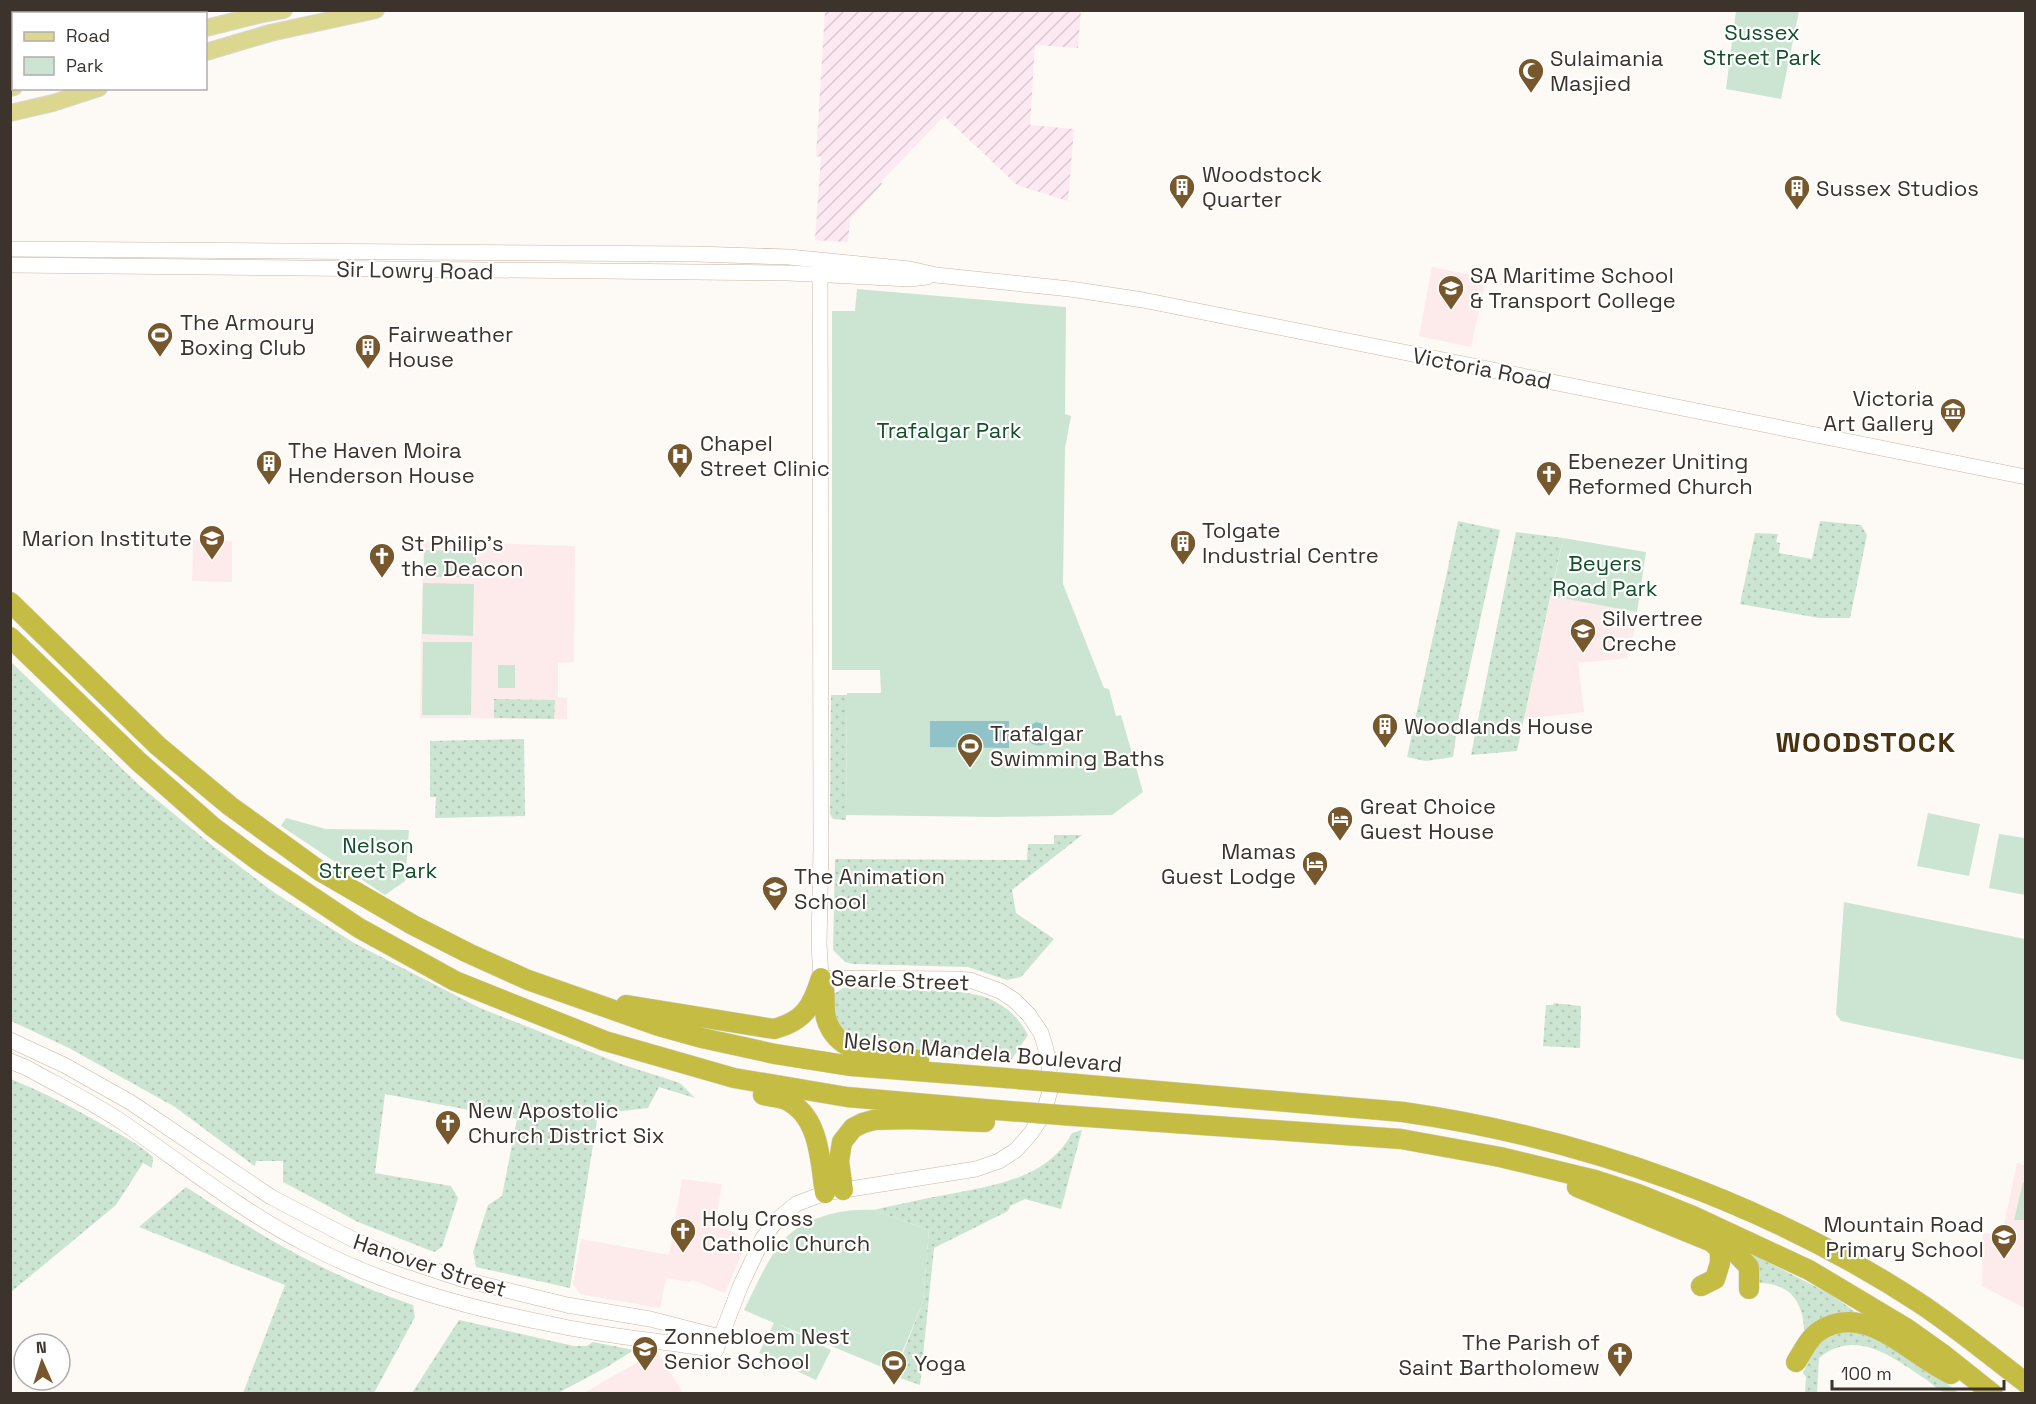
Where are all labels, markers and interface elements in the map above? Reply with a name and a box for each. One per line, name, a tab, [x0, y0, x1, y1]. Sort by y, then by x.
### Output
legend	[12, 12, 207, 90]
park label: Sussex Street Park	[1703, 18, 1821, 71]
text: Road	[66, 24, 110, 47]
place label: Sulaimania Masjied	[1550, 44, 1664, 97]
text: Park	[66, 54, 104, 77]
mosque icon: Sulaimania Masjied	[1516, 56, 1546, 94]
place label: Woodstock Quarter	[1202, 160, 1322, 213]
building icon: Woodstock Quarter	[1167, 172, 1197, 210]
building icon: Sussex Studios	[1782, 173, 1812, 211]
place label: Sussex Studios	[1816, 174, 1979, 202]
street label: Sir Lowry Road	[336, 255, 494, 285]
place label: SA Maritime School & Transport College	[1470, 261, 1676, 314]
school or university icon: SA Maritime School & Transport College	[1436, 273, 1466, 311]
place label: The Armoury Boxing Club	[180, 308, 315, 361]
sports icon: The Armoury Boxing Club	[145, 320, 175, 358]
place label: Fairweather House	[388, 320, 513, 373]
building icon: Fairweather House	[353, 332, 383, 370]
street label: Victoria Road	[1410, 341, 1554, 395]
place label: Victoria Art Gallery	[1823, 384, 1934, 437]
museum icon: Victoria Art Gallery	[1938, 396, 1968, 434]
park label: Trafalgar Park	[876, 416, 1022, 444]
place label: Chapel Street Clinic	[700, 429, 830, 482]
place label: The Haven Moira Henderson House	[288, 436, 475, 489]
hospital icon: Chapel Street Clinic	[665, 441, 695, 479]
place label: Ebenezer Uniting Reformed Church	[1568, 447, 1753, 500]
building icon: The Haven Moira Henderson House	[254, 448, 284, 486]
church icon: Ebenezer Uniting Reformed Church	[1534, 459, 1564, 497]
place label: Tolgate Industrial Centre	[1202, 516, 1379, 569]
school or university icon: Marion Institute	[197, 523, 227, 561]
place label: Marion Institute	[22, 524, 192, 552]
building icon: Tolgate Industrial Centre	[1168, 528, 1198, 566]
place label: St Philip's the Deacon	[401, 529, 523, 582]
church icon: St Philip's the Deacon	[367, 541, 397, 579]
park label: Beyers Road Park	[1552, 549, 1658, 602]
place label: Silvertree Creche	[1602, 604, 1703, 657]
school or university icon: Silvertree Creche	[1568, 616, 1598, 654]
building icon: Woodlands House	[1370, 711, 1400, 749]
place label: Woodlands House	[1404, 712, 1593, 740]
place label: Trafalgar Swimming Baths	[990, 719, 1165, 772]
district label: WOODSTOCK	[1776, 724, 1956, 760]
sports icon: Trafalgar Swimming Baths	[955, 731, 985, 769]
place label: Great Choice Guest House	[1360, 792, 1496, 845]
hotel icon: Great Choice Guest House	[1325, 804, 1355, 842]
park label: Nelson Street Park	[319, 831, 437, 884]
place label: Mamas Guest Lodge	[1161, 837, 1296, 890]
hotel icon: Mamas Guest Lodge	[1300, 849, 1330, 887]
place label: The Animation School	[794, 862, 945, 915]
school or university icon: The Animation School	[760, 874, 790, 912]
street label: Searle Street	[830, 964, 970, 996]
street label: Nelson Mandela Boulevard	[843, 1026, 1123, 1078]
place label: New Apostolic Church District Six	[468, 1096, 665, 1149]
church icon: New Apostolic Church District Six	[433, 1108, 463, 1146]
place label: Holy Cross Catholic Church	[702, 1204, 870, 1257]
place label: Mountain Road Primary School	[1823, 1210, 1984, 1263]
church icon: Holy Cross Catholic Church	[668, 1216, 698, 1254]
school or university icon: Mountain Road Primary School	[1989, 1222, 2019, 1260]
street label: Hanover Street	[350, 1227, 510, 1303]
place label: Zonnebloem Nest Senior School	[664, 1322, 850, 1375]
place label: The Parish of Saint Bartholomew	[1398, 1328, 1600, 1381]
north arrow	[12, 1332, 72, 1392]
school or university icon: Zonnebloem Nest Senior School	[630, 1334, 660, 1372]
text: N	[35, 1337, 47, 1358]
church icon: The Parish of Saint Bartholomew	[1605, 1340, 1635, 1378]
sports icon: Yoga	[879, 1348, 909, 1386]
place label: Yoga	[914, 1349, 966, 1377]
scale bar	[1832, 1353, 2004, 1391]
text: 100 m	[1841, 1362, 1892, 1385]

